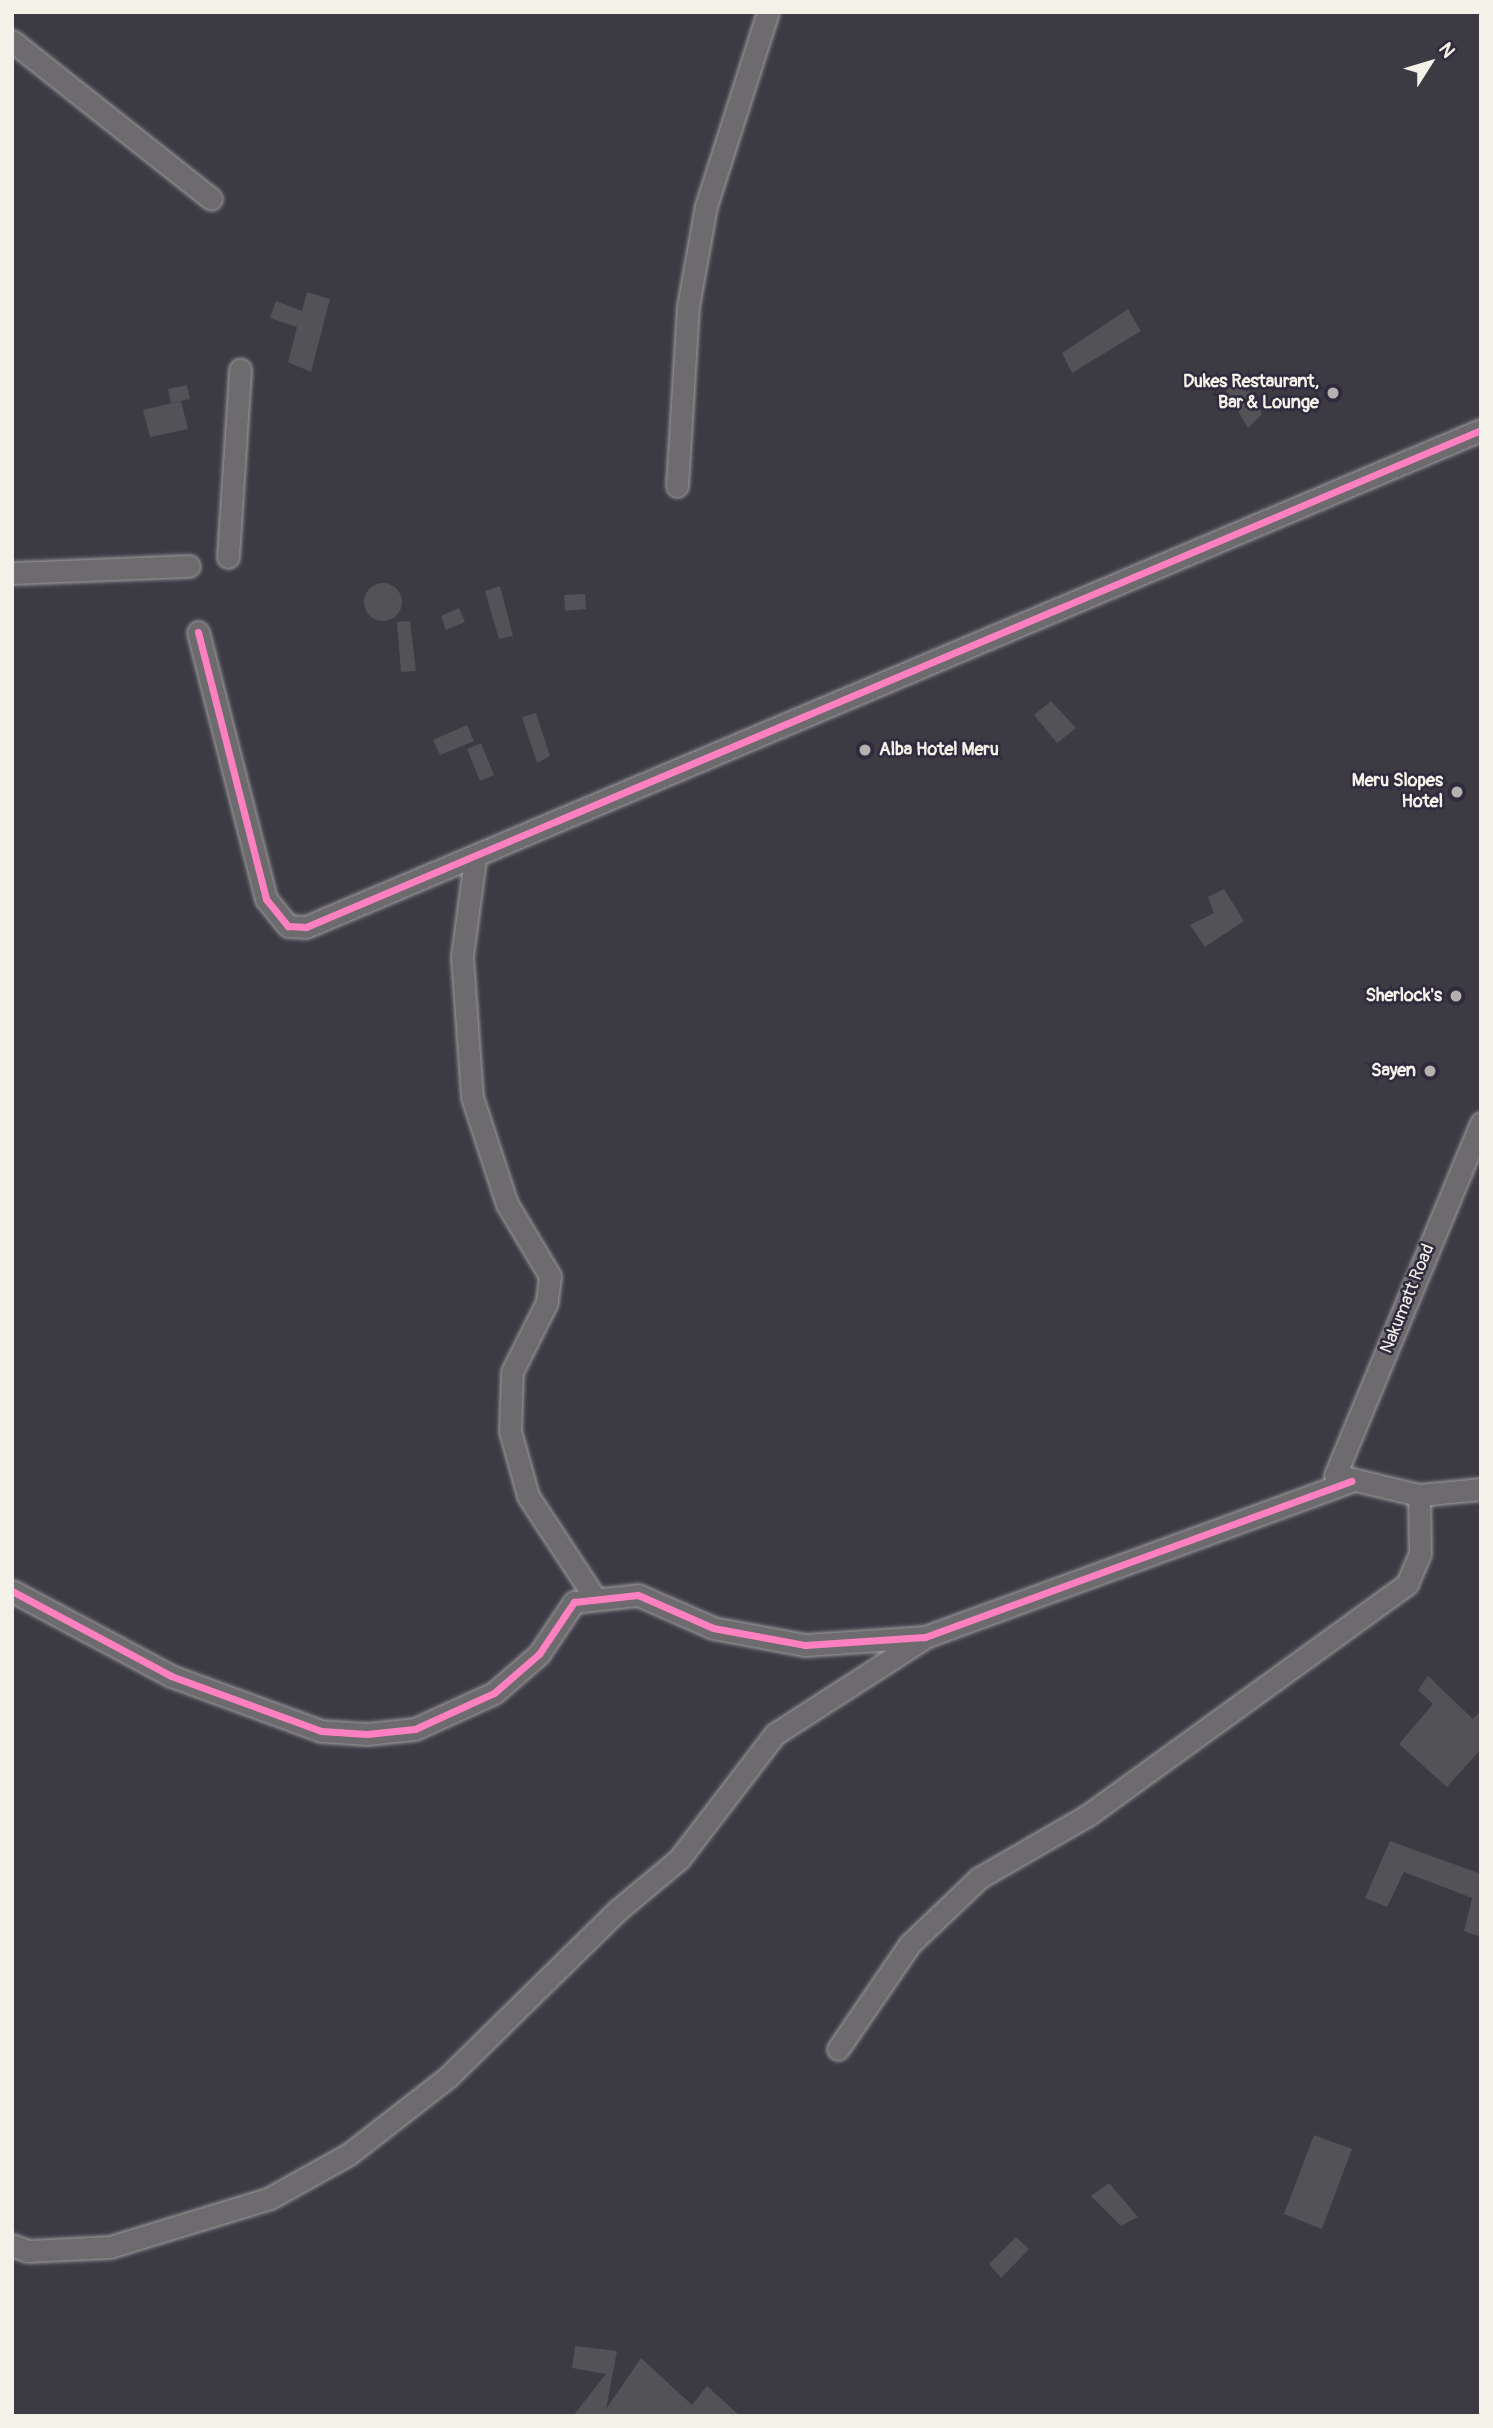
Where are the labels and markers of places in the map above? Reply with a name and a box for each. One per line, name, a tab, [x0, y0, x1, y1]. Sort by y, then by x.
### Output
place label: Dukes Restaurant, Bar & Lounge	[1183, 372, 1319, 414]
marker: Dukes Restaurant, Bar & Lounge	[1325, 385, 1341, 401]
place label: Alba Hotel Meru	[879, 739, 999, 761]
marker: Alba Hotel Meru	[857, 742, 873, 758]
place label: Meru Slopes Hotel	[1352, 771, 1443, 814]
marker: Meru Slopes Hotel	[1449, 784, 1465, 800]
place label: Sherlock's	[1366, 985, 1442, 1007]
marker: Sherlock's	[1448, 988, 1464, 1004]
place label: Sayen	[1371, 1060, 1416, 1082]
marker: Sayen	[1422, 1063, 1438, 1079]

